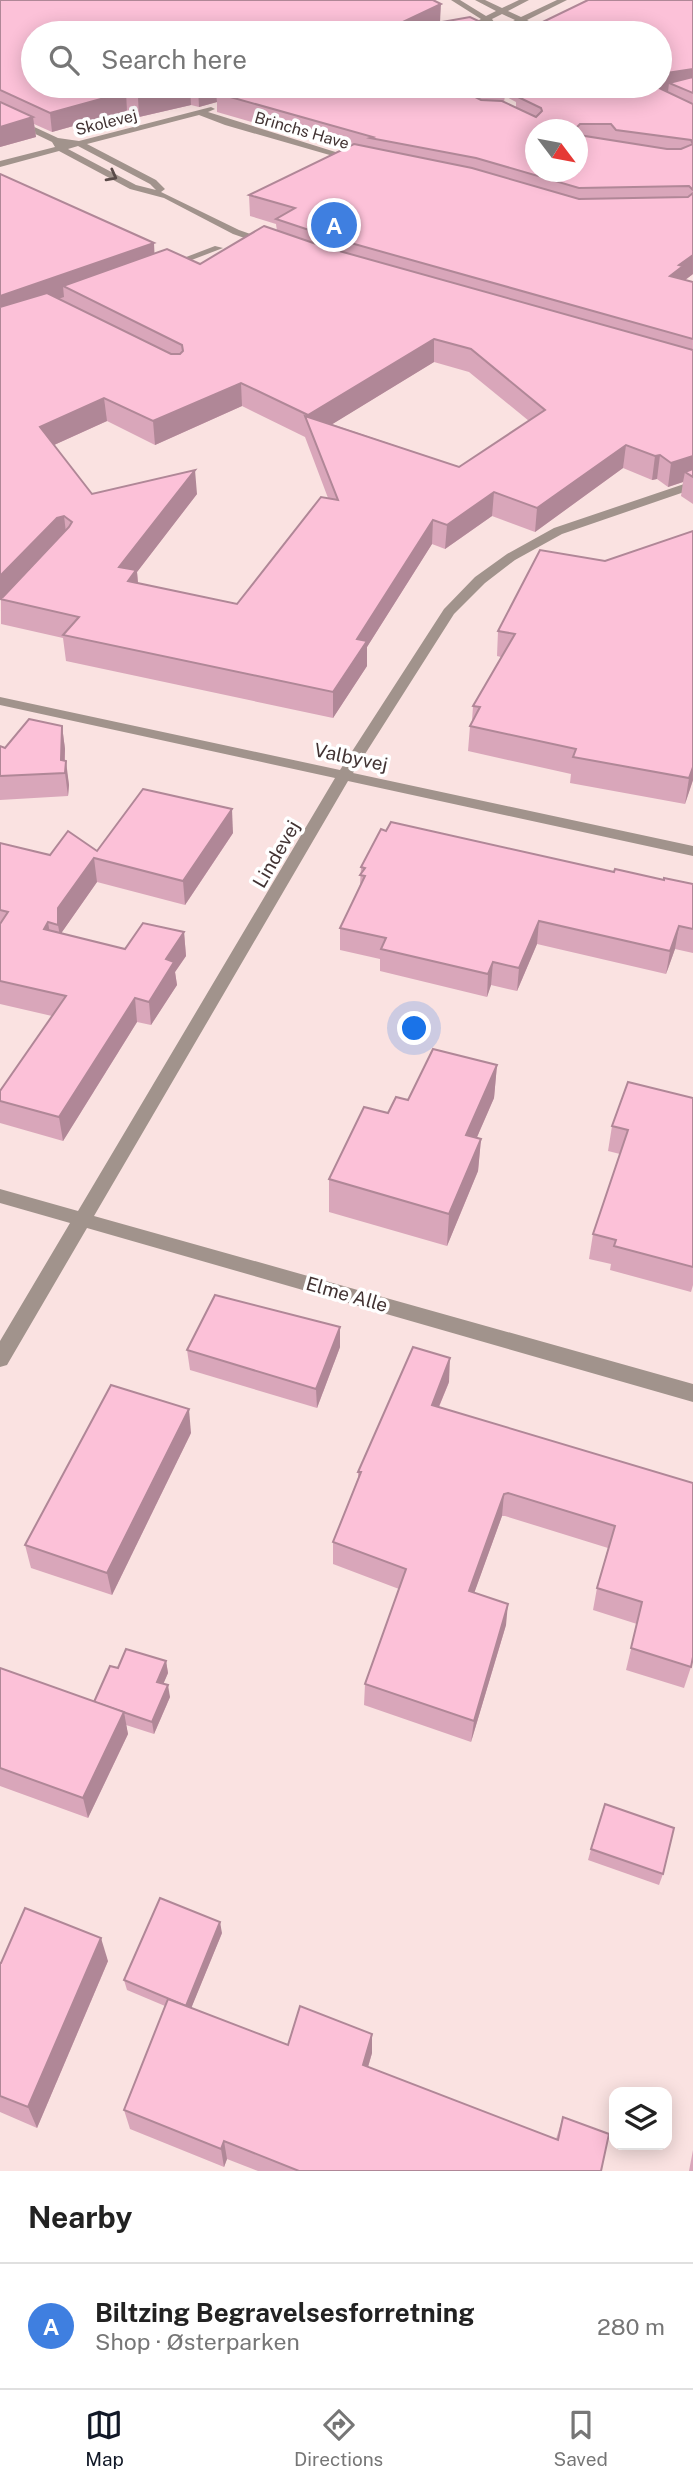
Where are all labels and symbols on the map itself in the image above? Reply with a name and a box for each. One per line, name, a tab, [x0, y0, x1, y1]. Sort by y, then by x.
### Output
street label: Skolevej	[73, 106, 139, 139]
street label: Brinchs Have	[252, 108, 351, 153]
north arrow	[525, 119, 588, 182]
one-way arrow	[105, 167, 117, 181]
pin: A	[311, 199, 357, 251]
street label: Valbyvej	[312, 738, 390, 776]
street label: Lindevej	[248, 817, 304, 891]
your location	[397, 1011, 431, 1045]
street label: Elme Alle	[304, 1272, 390, 1316]

